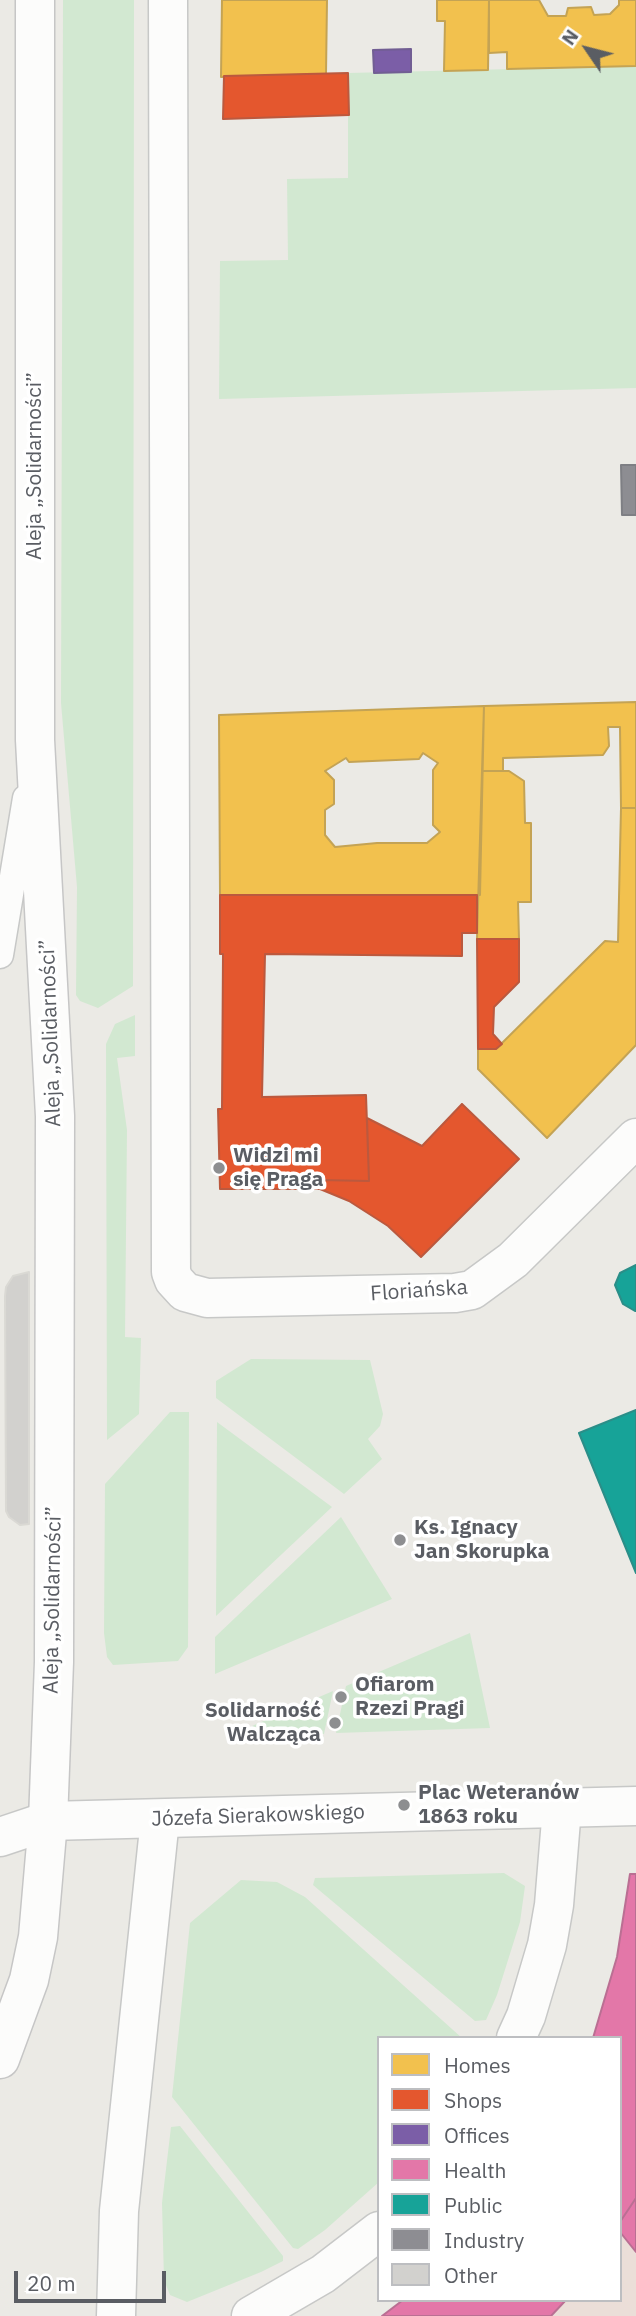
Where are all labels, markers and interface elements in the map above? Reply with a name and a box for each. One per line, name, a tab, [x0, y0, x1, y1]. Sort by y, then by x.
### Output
north arrow	[552, 14, 622, 84]
text: N	[556, 24, 584, 49]
street label: Aleja „Solidarności”	[22, 372, 48, 560]
street label: Aleja „Solidarności”	[35, 939, 67, 1127]
place label: Widzi mi się Praga	[233, 1143, 324, 1193]
marker: Widzi mi się Praga	[211, 1160, 227, 1176]
street label: Floriańska	[369, 1275, 469, 1307]
street label: Aleja „Solidarności”	[39, 1506, 67, 1694]
place label: Ks. Ignacy Jan Skorupka	[414, 1515, 549, 1565]
marker: Ks. Ignacy Jan Skorupka	[392, 1532, 408, 1548]
place label: Ofiarom Rzezi Pragi	[355, 1672, 465, 1722]
marker: Ofiarom Rzezi Pragi	[333, 1689, 349, 1705]
place label: Solidarność Walcząca	[205, 1698, 321, 1748]
marker: Solidarność Walcząca	[327, 1715, 343, 1731]
place label: Plac Weteranów 1863 roku	[418, 1780, 579, 1830]
marker: Plac Weteranów 1863 roku	[396, 1797, 412, 1813]
street label: Józefa Sierakowskiego	[151, 1800, 365, 1832]
legend	[377, 2036, 622, 2302]
text: Homes	[444, 2051, 511, 2079]
text: Shops	[444, 2086, 502, 2114]
text: Offices	[444, 2121, 510, 2149]
text: Health	[444, 2156, 507, 2184]
text: Public	[444, 2191, 502, 2219]
text: Industry	[444, 2226, 524, 2254]
scale bar	[18, 2256, 170, 2300]
text: Other	[444, 2261, 497, 2289]
text: 20 m	[27, 2269, 76, 2297]

